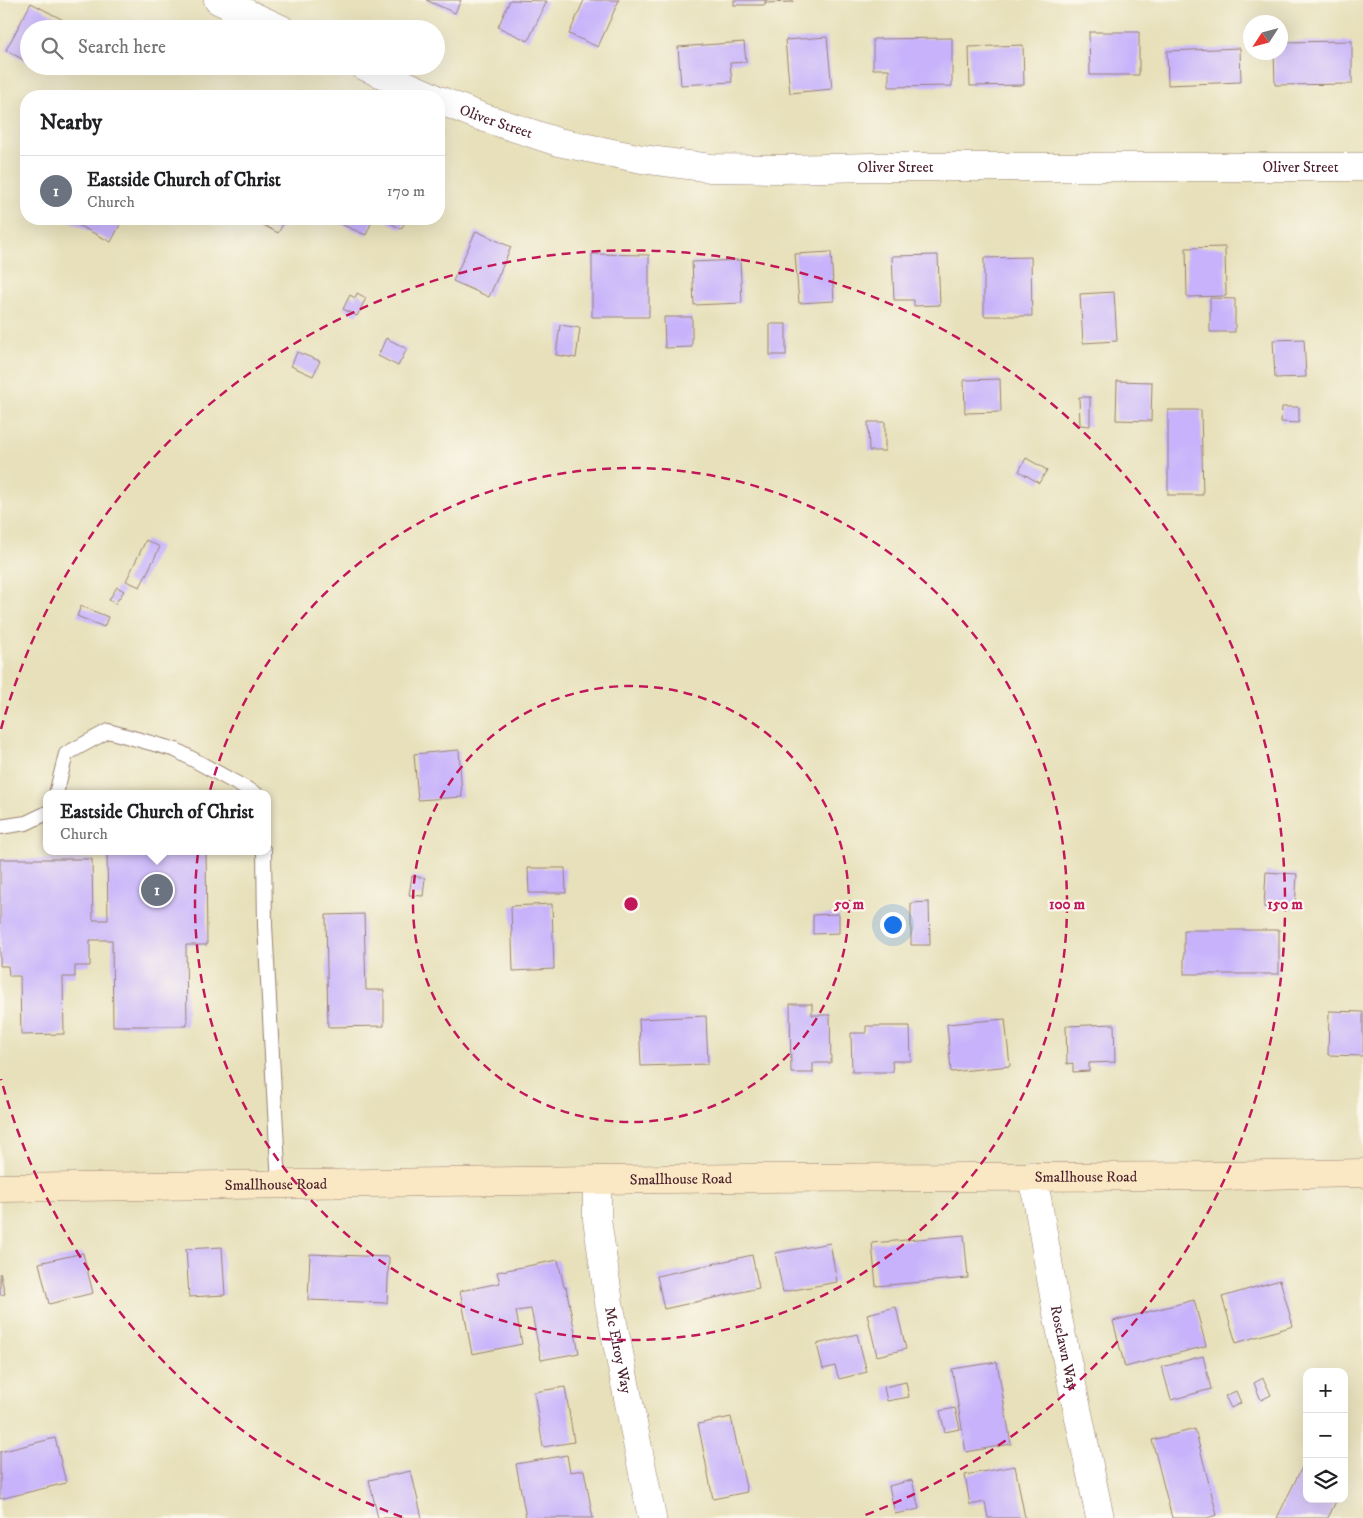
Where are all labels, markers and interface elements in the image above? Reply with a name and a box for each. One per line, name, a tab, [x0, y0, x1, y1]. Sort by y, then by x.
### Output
north arrow	[1243, 15, 1288, 60]
search box	[20, 20, 445, 75]
icon: search	[38, 34, 66, 62]
text: Search here	[78, 36, 166, 59]
street label: Oliver Street	[457, 100, 535, 143]
text: Nearby	[40, 110, 102, 136]
street label: Oliver Street	[857, 157, 934, 177]
street label: Oliver Street	[1262, 158, 1339, 177]
text: Eastside Church of Christ	[87, 169, 281, 192]
text: 1	[53, 181, 59, 201]
text: 170 m	[387, 181, 425, 201]
text: Church	[87, 192, 135, 212]
popup	[43, 790, 271, 855]
text: Eastside Church of Christ	[60, 801, 254, 824]
text: Church	[60, 824, 108, 844]
pin: 1	[141, 871, 173, 909]
centre of rings	[622, 895, 640, 913]
text: 50 m	[833, 895, 865, 914]
text: 100 m	[1049, 895, 1086, 914]
text: 150 m	[1267, 895, 1303, 914]
your location	[880, 912, 906, 938]
street label: Smallhouse Road	[1035, 1167, 1138, 1186]
street label: Smallhouse Road	[630, 1169, 733, 1189]
street label: Smallhouse Road	[225, 1174, 328, 1194]
street label: Roselawn Way	[1046, 1304, 1083, 1393]
street label: Mc Elroy Way	[601, 1305, 637, 1396]
map controls	[1303, 1368, 1348, 1503]
button: +	[1303, 1368, 1348, 1413]
button: −	[1303, 1413, 1348, 1458]
button: layers	[1303, 1458, 1348, 1503]

